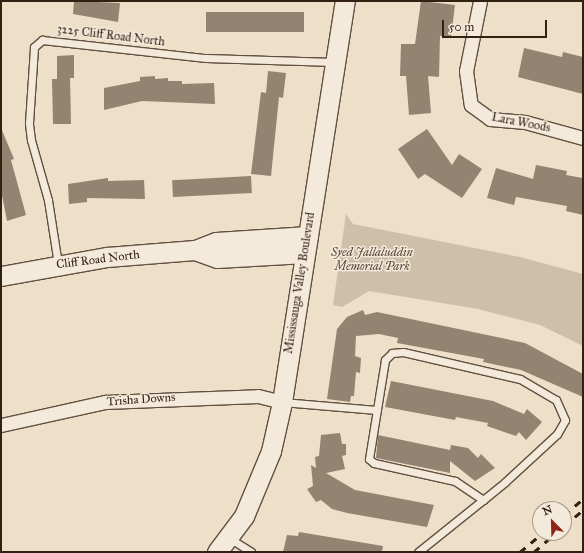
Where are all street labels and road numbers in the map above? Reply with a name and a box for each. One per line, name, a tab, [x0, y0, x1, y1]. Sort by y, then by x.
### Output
street label: 3225 Cliff Road North	[56, 22, 166, 50]
street label: Lara Woods	[490, 110, 552, 136]
street label: Mississauga Valley Boulevard	[282, 211, 318, 355]
street label: Cliff Road North	[55, 248, 141, 272]
street label: Trisha Downs	[106, 390, 176, 410]

